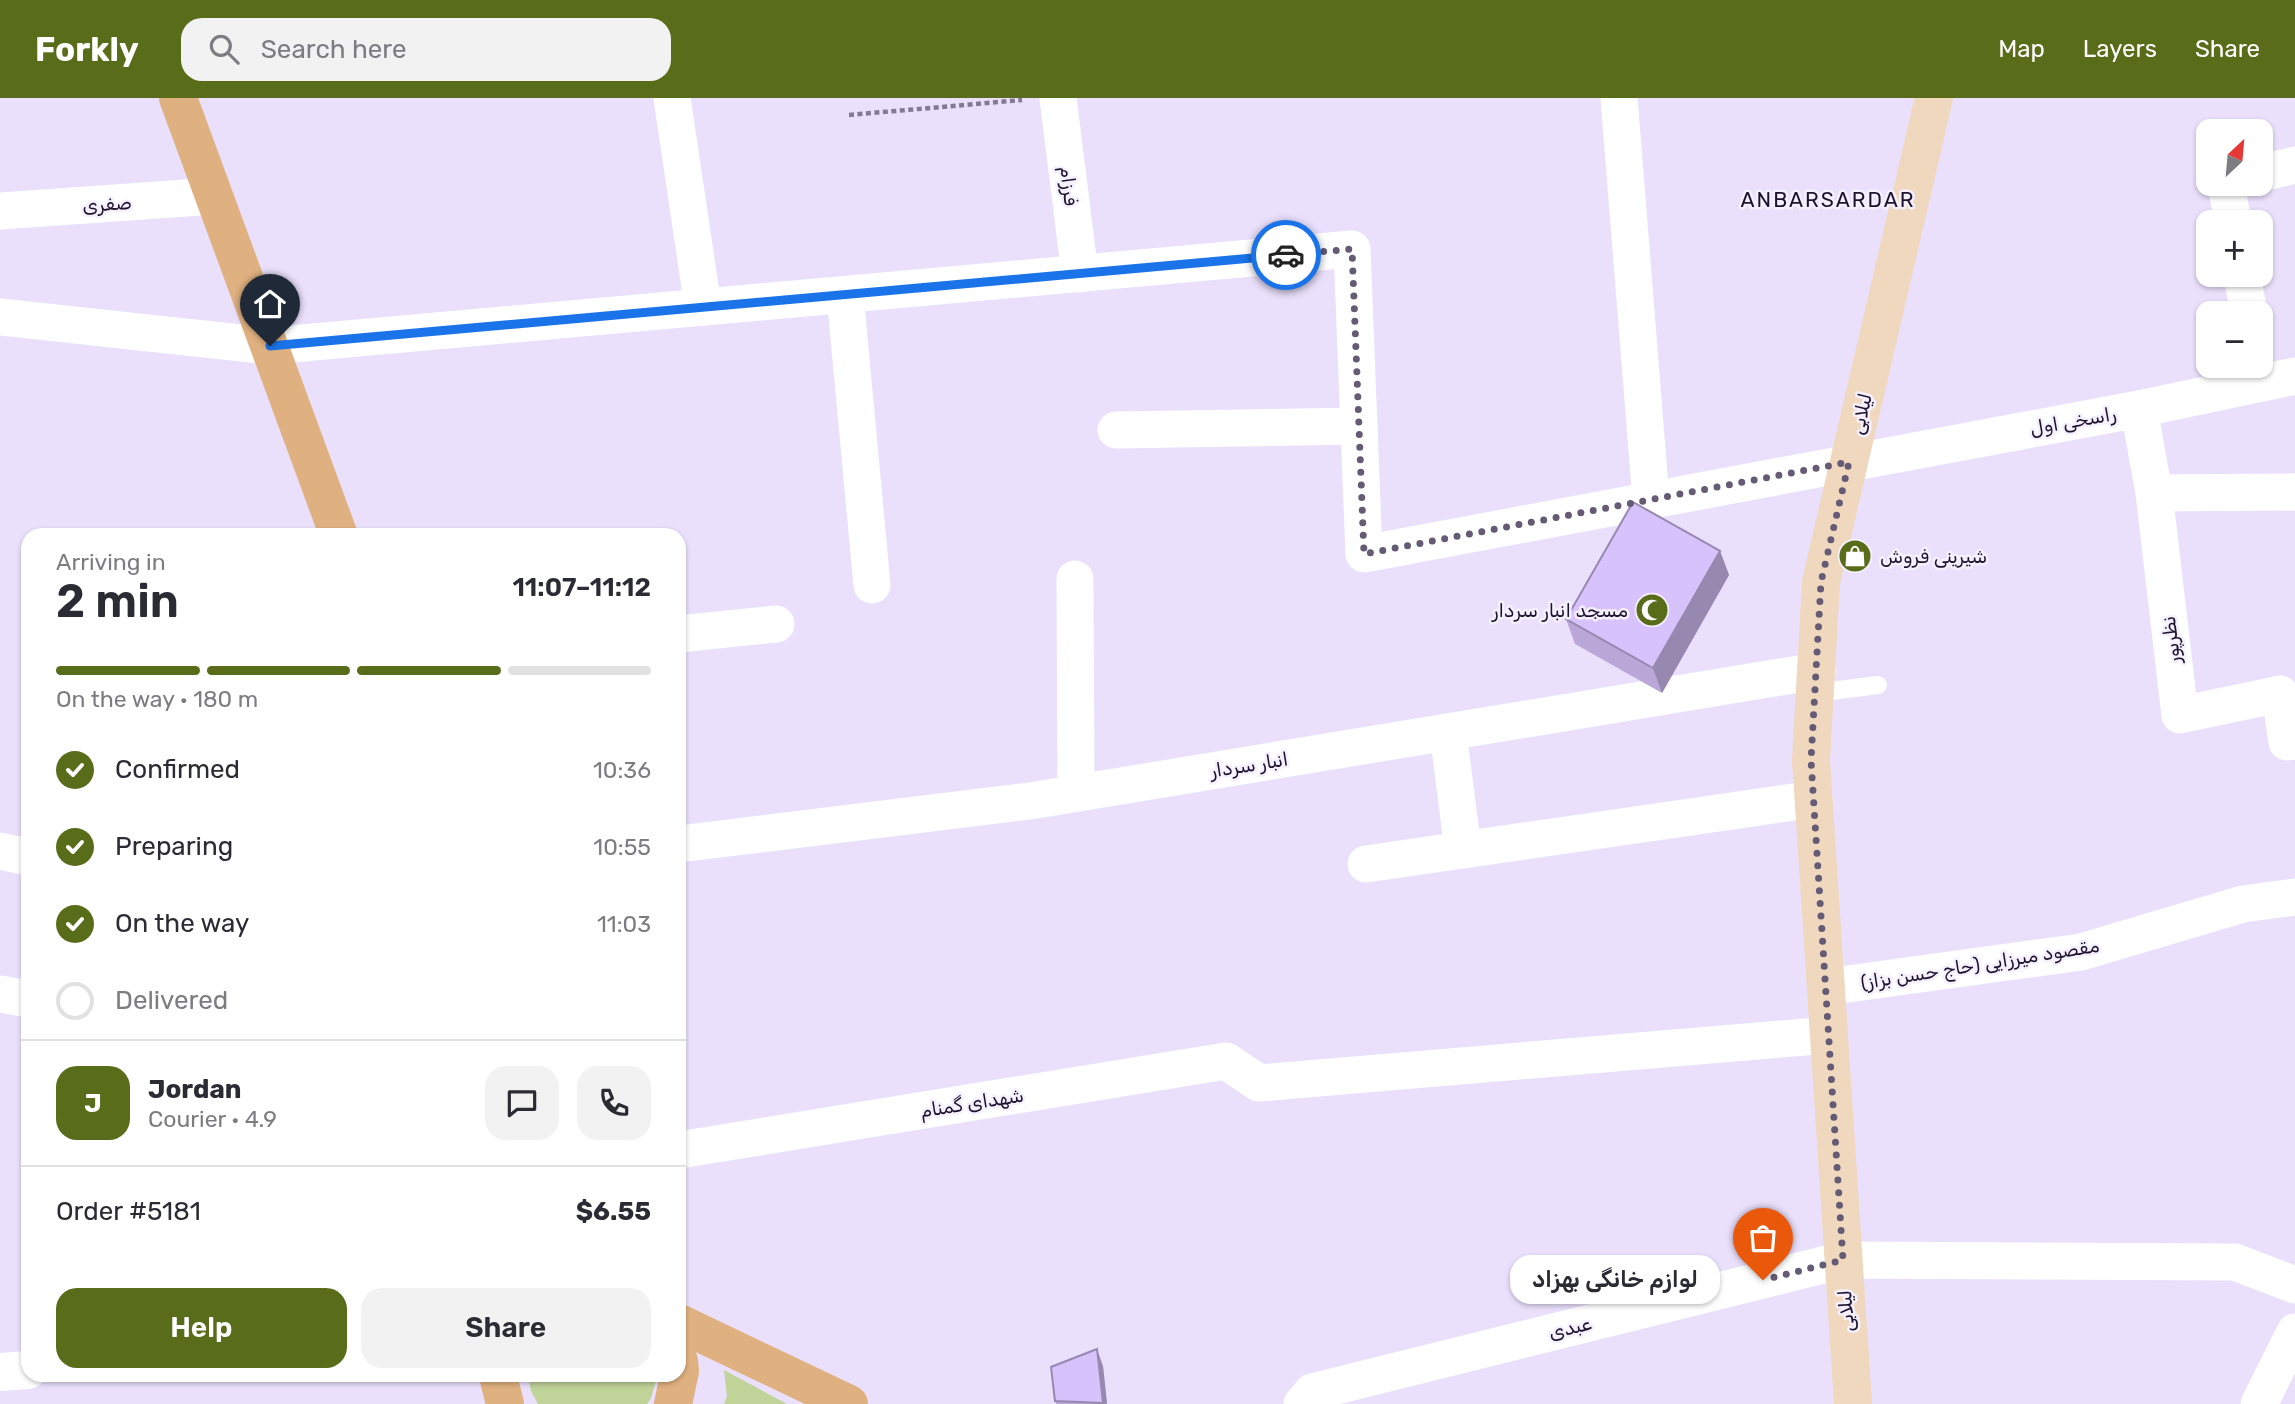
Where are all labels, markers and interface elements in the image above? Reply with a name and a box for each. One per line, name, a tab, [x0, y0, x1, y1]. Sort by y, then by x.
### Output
search box	[181, 18, 671, 81]
text: Forkly	[35, 30, 139, 69]
icon: search	[205, 30, 243, 68]
text: Search here	[261, 34, 407, 65]
text: Map	[1998, 35, 2045, 63]
text: Layers	[2083, 35, 2157, 63]
text: Share	[2195, 35, 2260, 63]
north arrow	[2196, 119, 2273, 196]
map controls	[2196, 119, 2273, 378]
street label: فرزام	[1054, 165, 1083, 207]
district label: ANBARSARDAR	[1740, 187, 1916, 212]
street label: صفری	[82, 191, 132, 217]
button: +	[2196, 210, 2273, 287]
courier	[1251, 220, 1321, 290]
icon: car	[1267, 236, 1305, 274]
pin	[240, 274, 300, 346]
icon: home	[251, 285, 289, 323]
button: −	[2196, 301, 2273, 378]
street label: لیلابی	[1845, 391, 1877, 437]
street label: راسخی اول	[2028, 402, 2118, 440]
shop icon: شیرینی فروش	[1836, 537, 1874, 575]
place label: شیرینی فروش	[1880, 545, 1987, 568]
text: Arriving in	[56, 548, 166, 576]
text: 11:07–11:12	[512, 572, 651, 603]
text: 2 min	[56, 574, 179, 629]
mosque icon: مسجد انبار سردار	[1633, 591, 1671, 629]
place label: مسجد انبار سردار	[1491, 599, 1628, 622]
street label: نظرپور	[2157, 615, 2187, 666]
text: On the way · 180 m	[56, 685, 258, 713]
street label: انبار سردار	[1207, 747, 1290, 783]
icon: check	[56, 751, 94, 789]
text: Confirmed	[115, 754, 240, 785]
text: 10:36	[593, 756, 651, 784]
icon: check	[56, 828, 94, 866]
text: Preparing	[115, 831, 233, 862]
text: 10:55	[593, 833, 651, 861]
icon: check	[56, 905, 94, 943]
text: On the way	[115, 908, 249, 939]
text: 11:03	[597, 910, 651, 938]
street label: مقصود میرزایی (حاج حسن بزاز)	[1859, 934, 2101, 996]
text: Delivered	[115, 985, 228, 1016]
button: chat	[485, 1066, 559, 1140]
button: phone	[577, 1066, 651, 1140]
text: Jordan	[148, 1074, 241, 1105]
street label: شهدای گمنام	[919, 1083, 1025, 1124]
text: J	[84, 1088, 102, 1119]
text: Courier · 4.9	[148, 1105, 277, 1133]
text: Order #5181	[56, 1196, 201, 1227]
text: $6.55	[576, 1196, 651, 1227]
pin	[1733, 1208, 1793, 1280]
icon: bag	[1744, 1219, 1782, 1257]
callout: لوازم خانگی بهزاد	[1511, 1256, 1721, 1304]
text: لوازم خانگی بهزاد	[1532, 1265, 1698, 1293]
button: Help	[56, 1288, 347, 1368]
button: Share	[361, 1288, 651, 1368]
street label: لیلابی	[1833, 1289, 1859, 1333]
street label: عبدی	[1546, 1312, 1594, 1344]

